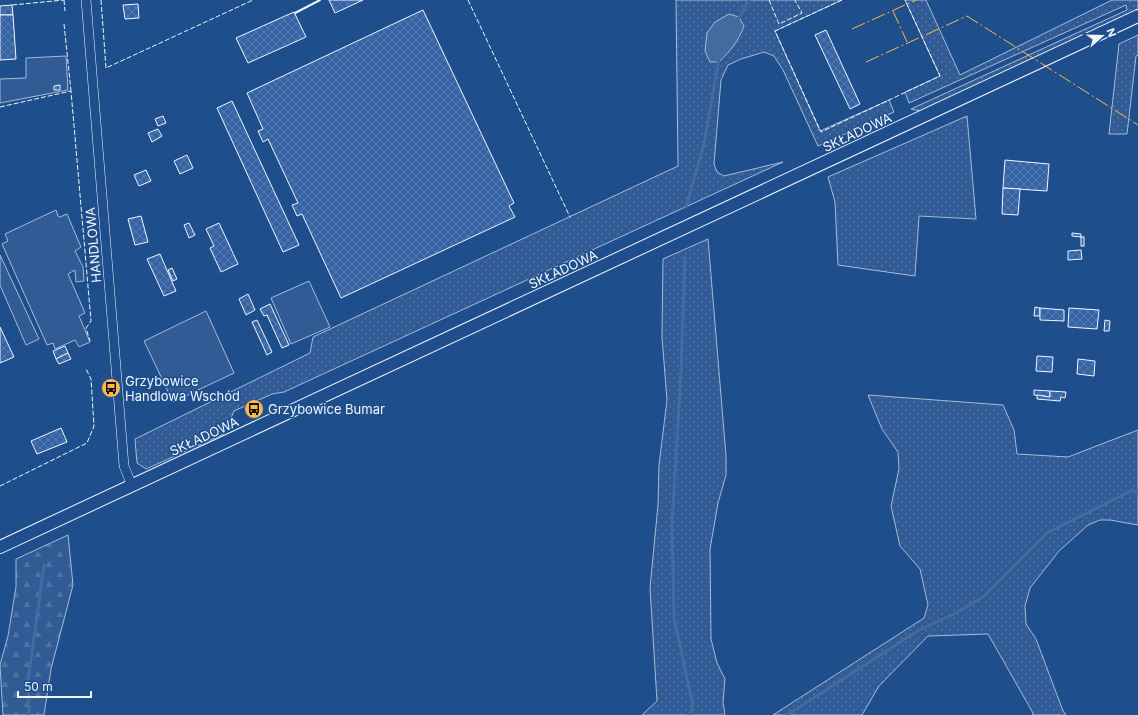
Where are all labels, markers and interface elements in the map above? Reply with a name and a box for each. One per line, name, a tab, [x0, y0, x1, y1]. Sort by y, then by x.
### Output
north arrow	[1082, 16, 1122, 56]
text: N	[1103, 26, 1119, 39]
street label: SKŁADOWA	[820, 109, 894, 155]
street label: HANDLOWA	[82, 207, 104, 283]
street label: SKŁADOWA	[526, 246, 600, 292]
place label: Grzybowice Handlowa Wschód	[125, 373, 240, 404]
bus stop icon: Grzybowice Handlowa Wschód	[100, 377, 122, 399]
bus stop icon: Grzybowice Bumar	[243, 398, 265, 420]
place label: Grzybowice Bumar	[268, 401, 385, 417]
street label: SKŁADOWA	[167, 413, 241, 459]
scale bar	[18, 673, 91, 699]
text: 50 m	[24, 679, 53, 694]

